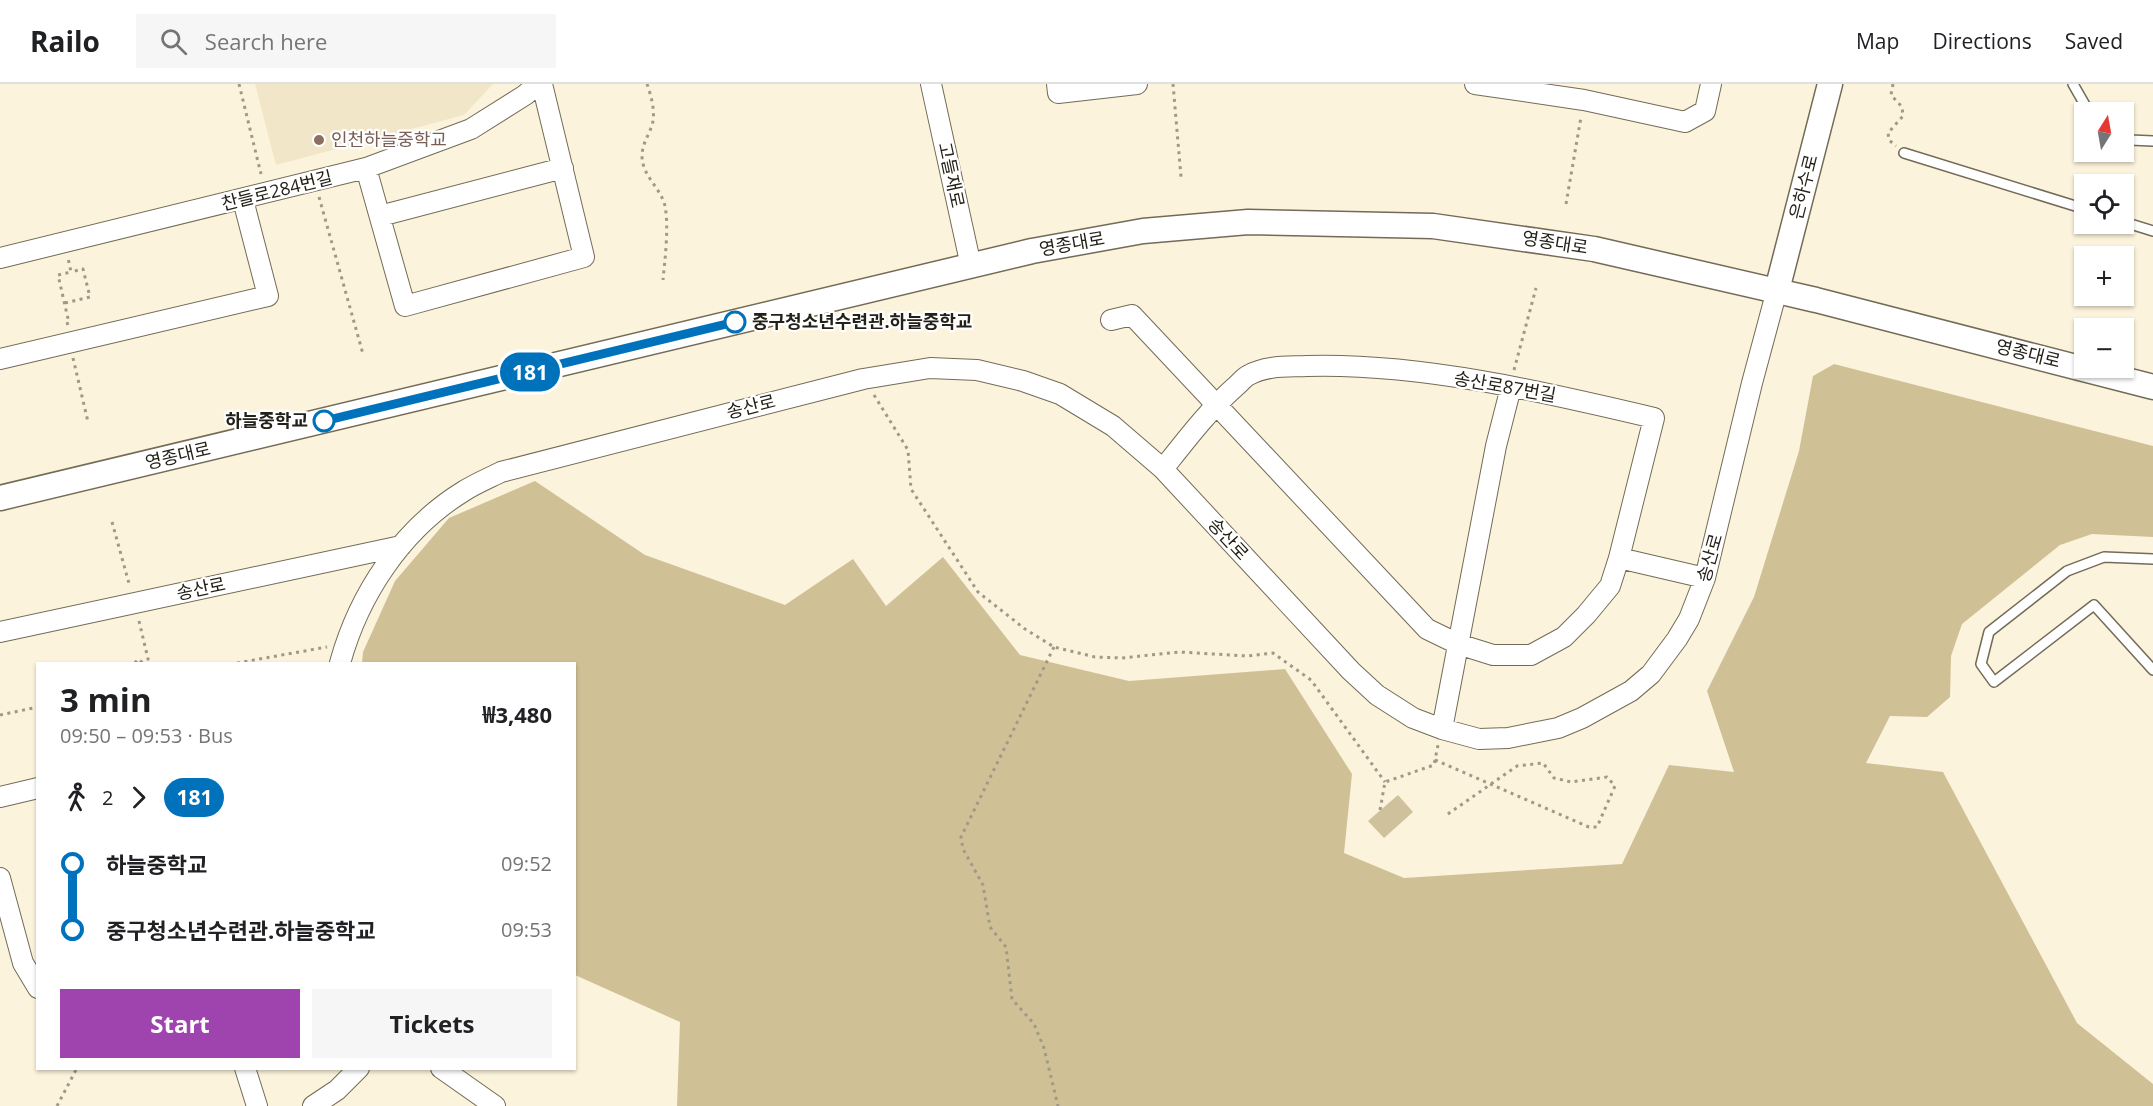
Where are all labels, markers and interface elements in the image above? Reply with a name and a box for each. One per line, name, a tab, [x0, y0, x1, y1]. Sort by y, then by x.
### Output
search box	[136, 14, 556, 68]
text: Railo	[30, 22, 100, 60]
icon: search	[157, 25, 190, 58]
text: Search here	[205, 26, 327, 56]
text: Map	[1856, 27, 1899, 55]
text: Directions	[1932, 27, 2032, 55]
text: Saved	[2065, 27, 2123, 55]
north arrow	[2074, 102, 2134, 162]
map controls	[2074, 102, 2134, 378]
place label: 인천하늘중학교	[331, 127, 447, 151]
marker: 인천하늘중학교	[312, 133, 326, 147]
street label: 고들재로	[933, 140, 971, 210]
street label: 은하수로	[1783, 152, 1823, 222]
street label: 찬들로284번길	[219, 165, 335, 215]
button: locate	[2074, 174, 2134, 234]
street label: 영종대로	[1037, 225, 1107, 261]
street label: 영종대로	[1521, 225, 1590, 259]
button: +	[2074, 246, 2134, 306]
place label: 중구청소년수련관.하늘중학교	[752, 309, 972, 333]
marker: 중구청소년수련관.하늘중학교	[724, 311, 746, 333]
button: −	[2074, 318, 2134, 378]
street label: 영종대로	[1993, 333, 2063, 373]
line badge: 181	[496, 352, 564, 392]
text: 181	[512, 358, 548, 386]
street label: 송산로87번길	[1452, 365, 1558, 407]
street label: 송산로	[724, 388, 778, 424]
place label: 하늘중학교	[225, 408, 308, 432]
marker: 하늘중학교	[313, 410, 335, 432]
street label: 영종대로	[143, 436, 213, 474]
street label: 송산로	[1203, 512, 1254, 565]
street label: 송산로	[1691, 531, 1727, 585]
street label: 송산로	[174, 571, 228, 605]
text: 3 min	[60, 677, 152, 722]
text: ₩3,480	[482, 699, 552, 729]
text: 09:50 – 09:53 · Bus	[60, 722, 233, 749]
icon: walk	[60, 781, 93, 814]
icon: forward	[122, 781, 155, 814]
text: 181	[176, 783, 212, 811]
text: 2	[102, 784, 113, 811]
text: 하늘중학교	[106, 849, 207, 879]
text: 09:52	[501, 850, 552, 877]
text: 중구청소년수련관.하늘중학교	[106, 915, 375, 945]
text: 09:53	[501, 916, 552, 943]
button: Start	[60, 989, 300, 1058]
button: Tickets	[312, 989, 552, 1058]

